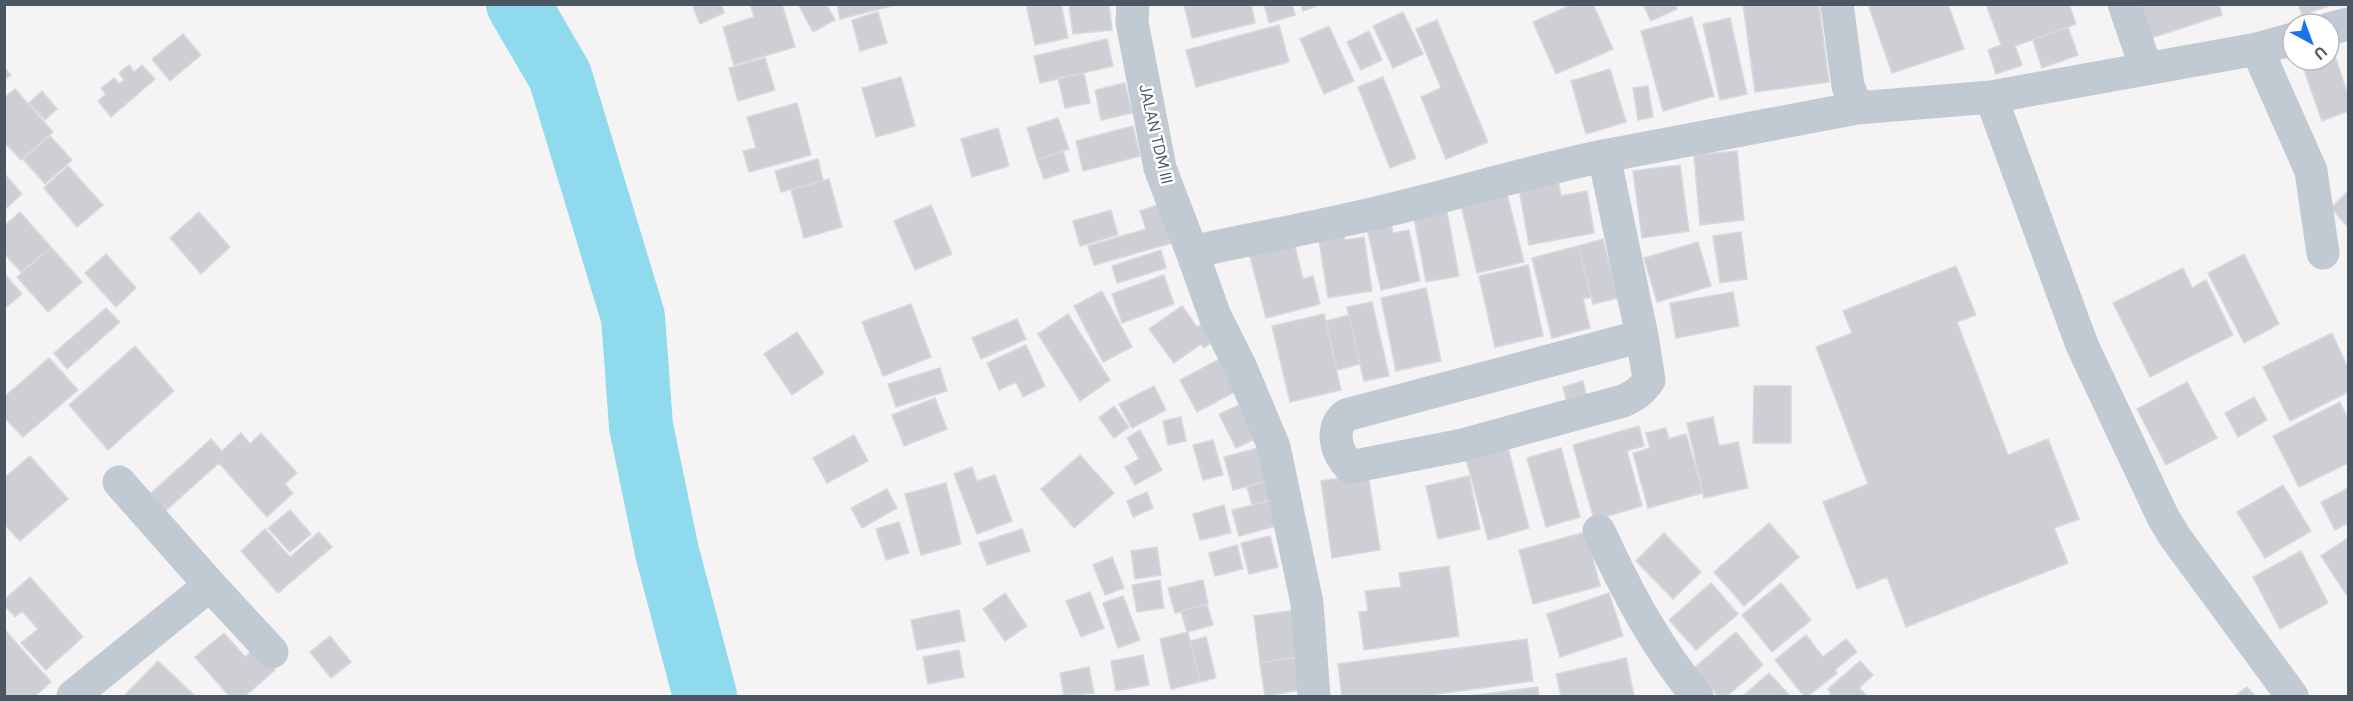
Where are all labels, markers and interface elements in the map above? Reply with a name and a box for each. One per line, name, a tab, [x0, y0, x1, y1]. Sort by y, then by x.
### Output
north arrow	[2281, 12, 2341, 72]
text: U	[2309, 41, 2332, 64]
street label: JALAN TDM III	[1134, 82, 1178, 186]

